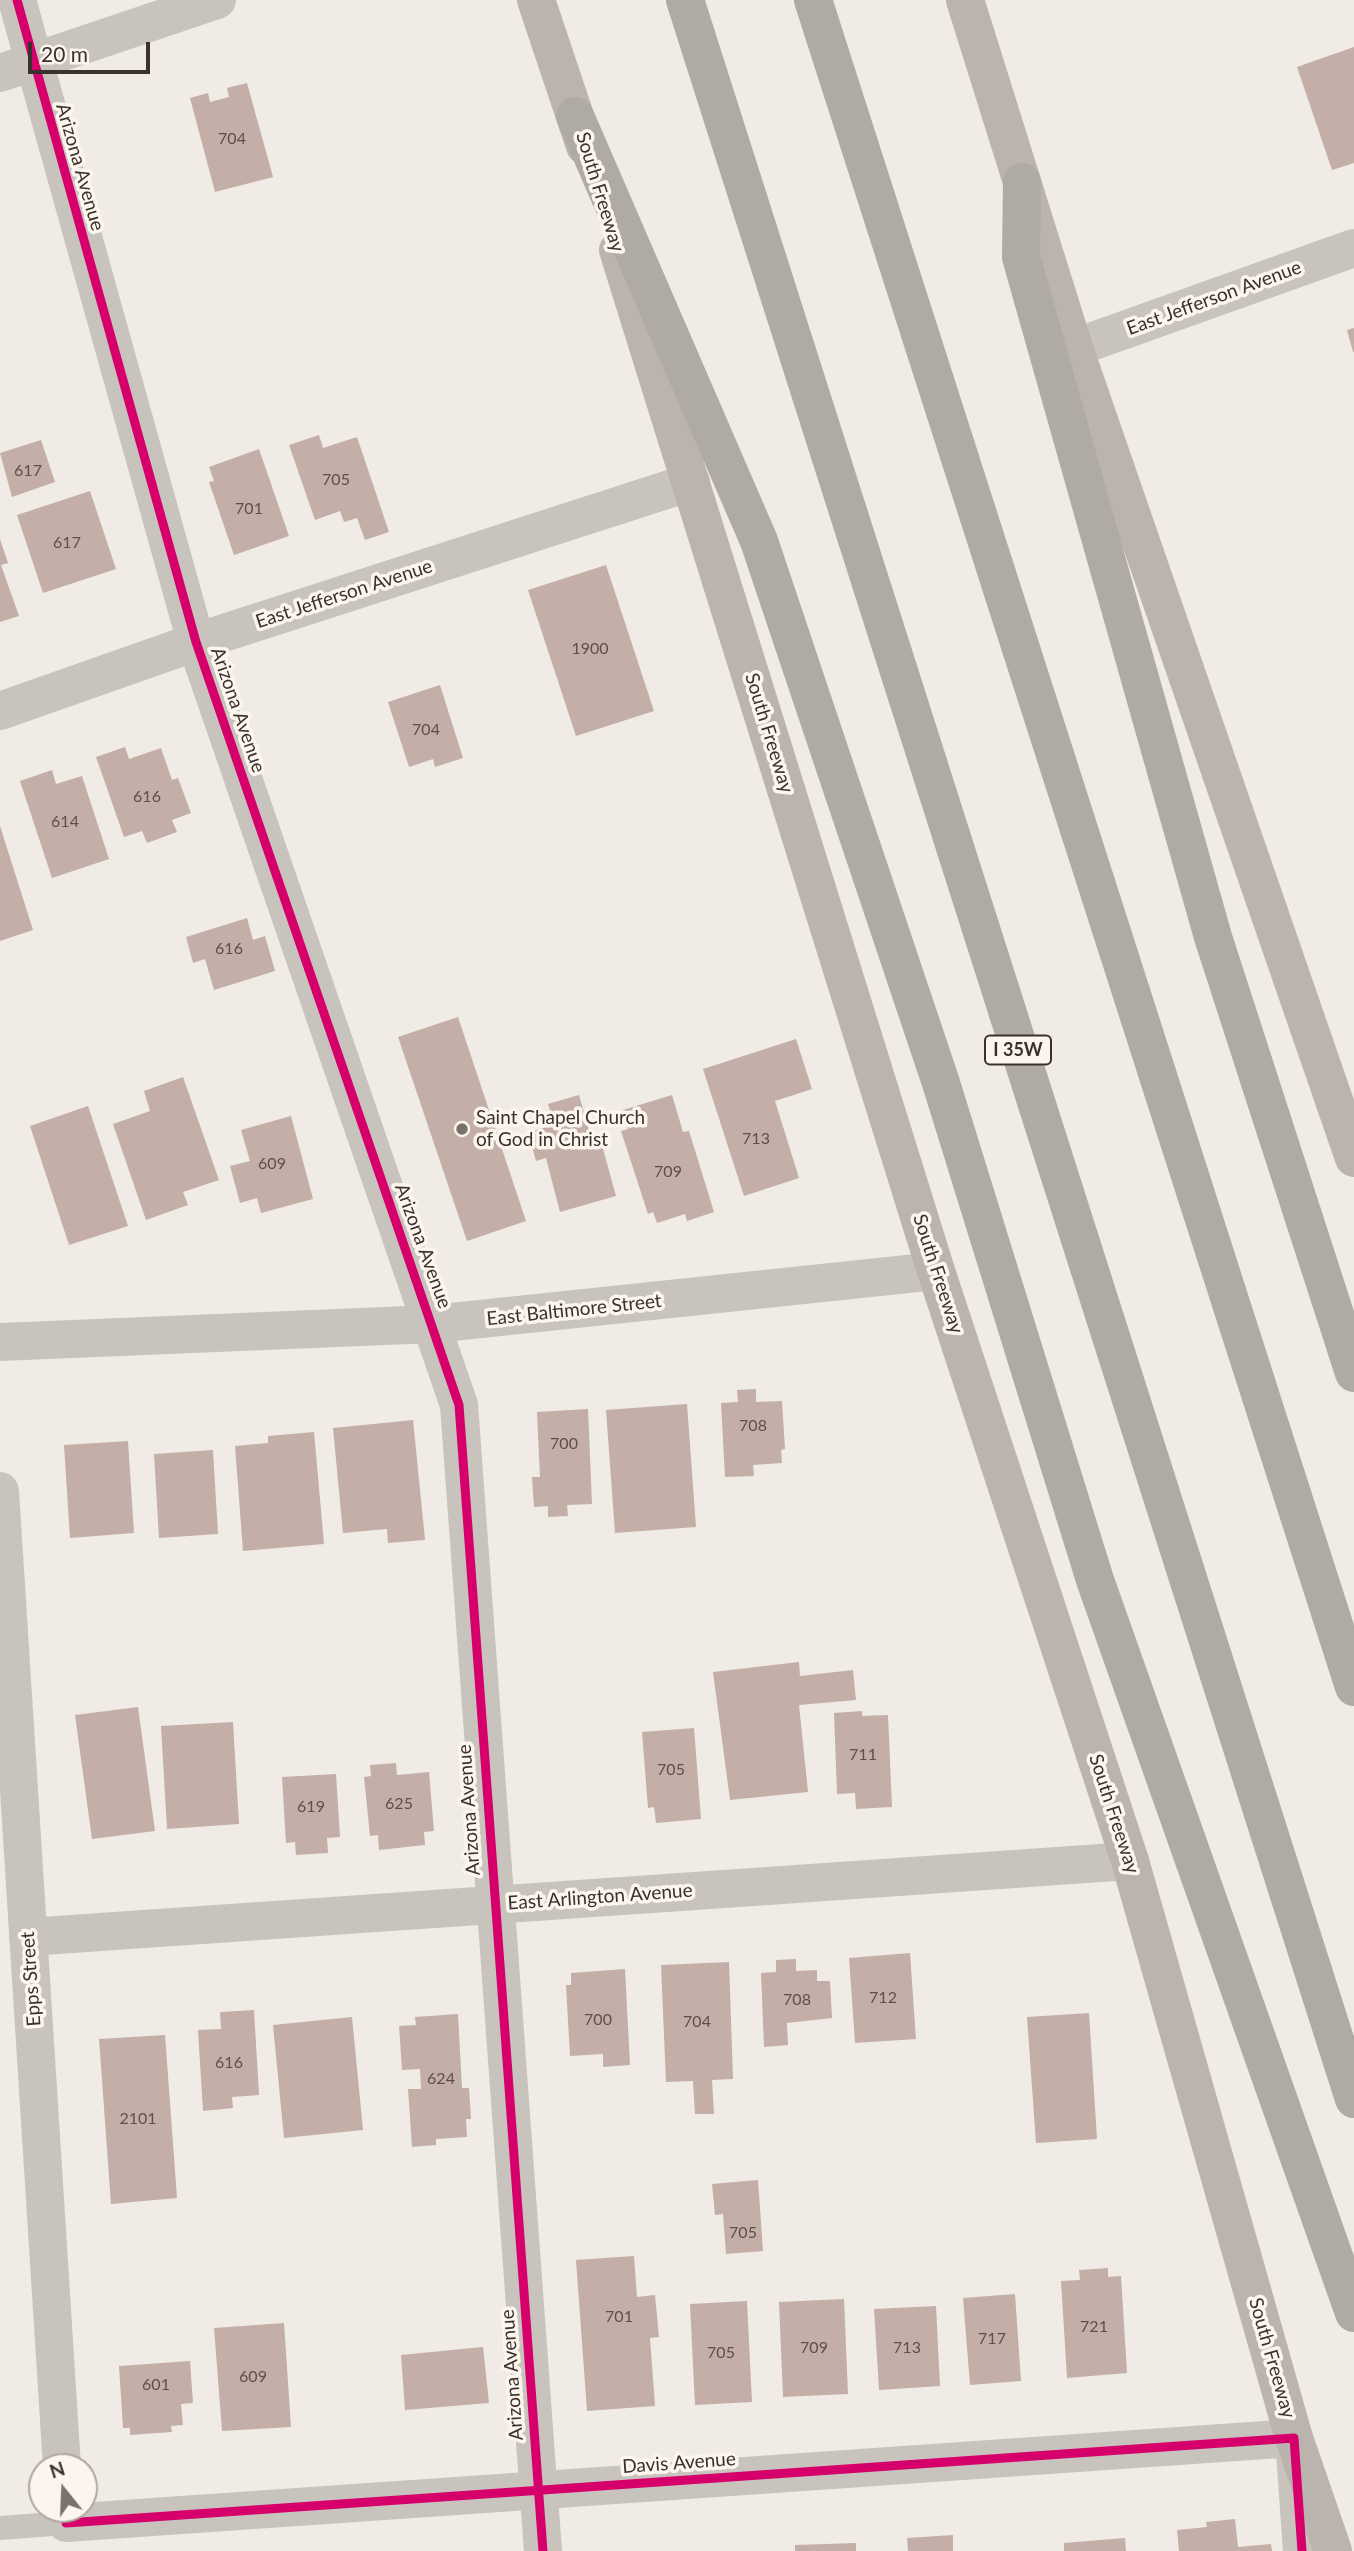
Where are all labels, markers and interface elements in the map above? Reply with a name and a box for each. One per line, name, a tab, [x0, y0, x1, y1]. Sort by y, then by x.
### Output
scale bar	[32, 28, 154, 72]
text: 20 m	[41, 41, 88, 66]
street label: Arizona Avenue	[51, 101, 109, 233]
house number: 704	[218, 129, 246, 149]
street label: South Freeway	[571, 129, 629, 255]
street label: East Jefferson Avenue	[1123, 256, 1305, 340]
house number: 617	[14, 461, 42, 481]
house number: 705	[322, 470, 350, 490]
house number: 701	[235, 499, 263, 519]
house number: 617	[53, 533, 81, 553]
street label: East Jefferson Avenue	[253, 555, 435, 633]
house number: 1900	[571, 639, 609, 659]
street label: Arizona Avenue	[206, 644, 270, 776]
street label: South Freeway	[740, 670, 798, 796]
house number: 704	[412, 720, 440, 740]
house number: 616	[133, 787, 161, 807]
house number: 614	[51, 812, 79, 832]
house number: 616	[215, 939, 243, 959]
road number: I 35W	[985, 1036, 1051, 1064]
place label: Saint Chapel Church of God in Christ	[476, 1107, 645, 1151]
marker: Saint Chapel Church of God in Christ	[454, 1121, 470, 1137]
house number: 713	[742, 1129, 770, 1149]
house number: 609	[258, 1154, 286, 1174]
house number: 709	[654, 1162, 682, 1182]
street label: Arizona Avenue	[390, 1180, 456, 1312]
street label: South Freeway	[908, 1211, 968, 1337]
street label: East Baltimore Street	[485, 1289, 663, 1331]
house number: 708	[739, 1416, 767, 1436]
house number: 700	[550, 1434, 578, 1454]
street label: Arizona Avenue	[453, 1744, 485, 1876]
house number: 711	[849, 1745, 877, 1765]
street label: South Freeway	[1084, 1751, 1144, 1877]
house number: 705	[657, 1760, 685, 1780]
house number: 625	[385, 1794, 413, 1814]
house number: 619	[297, 1797, 325, 1817]
street label: East Arlington Avenue	[507, 1879, 693, 1915]
street label: Epps Street	[16, 1931, 46, 2027]
house number: 712	[869, 1988, 897, 2008]
house number: 708	[783, 1990, 811, 2010]
house number: 700	[584, 2010, 612, 2030]
house number: 704	[683, 2012, 711, 2032]
house number: 616	[215, 2053, 243, 2073]
house number: 624	[427, 2069, 455, 2089]
house number: 2101	[119, 2109, 157, 2129]
house number: 705	[729, 2223, 757, 2243]
street label: South Freeway	[1244, 2295, 1300, 2421]
house number: 701	[605, 2307, 633, 2327]
street label: Arizona Avenue	[496, 2309, 528, 2441]
house number: 721	[1080, 2317, 1108, 2337]
house number: 717	[978, 2329, 1006, 2349]
house number: 709	[800, 2338, 828, 2358]
house number: 713	[893, 2338, 921, 2358]
house number: 705	[707, 2343, 735, 2363]
house number: 609	[239, 2367, 267, 2387]
house number: 601	[142, 2375, 170, 2395]
street label: Davis Avenue	[621, 2448, 737, 2478]
north arrow	[28, 2453, 98, 2523]
text: N	[46, 2456, 67, 2483]

